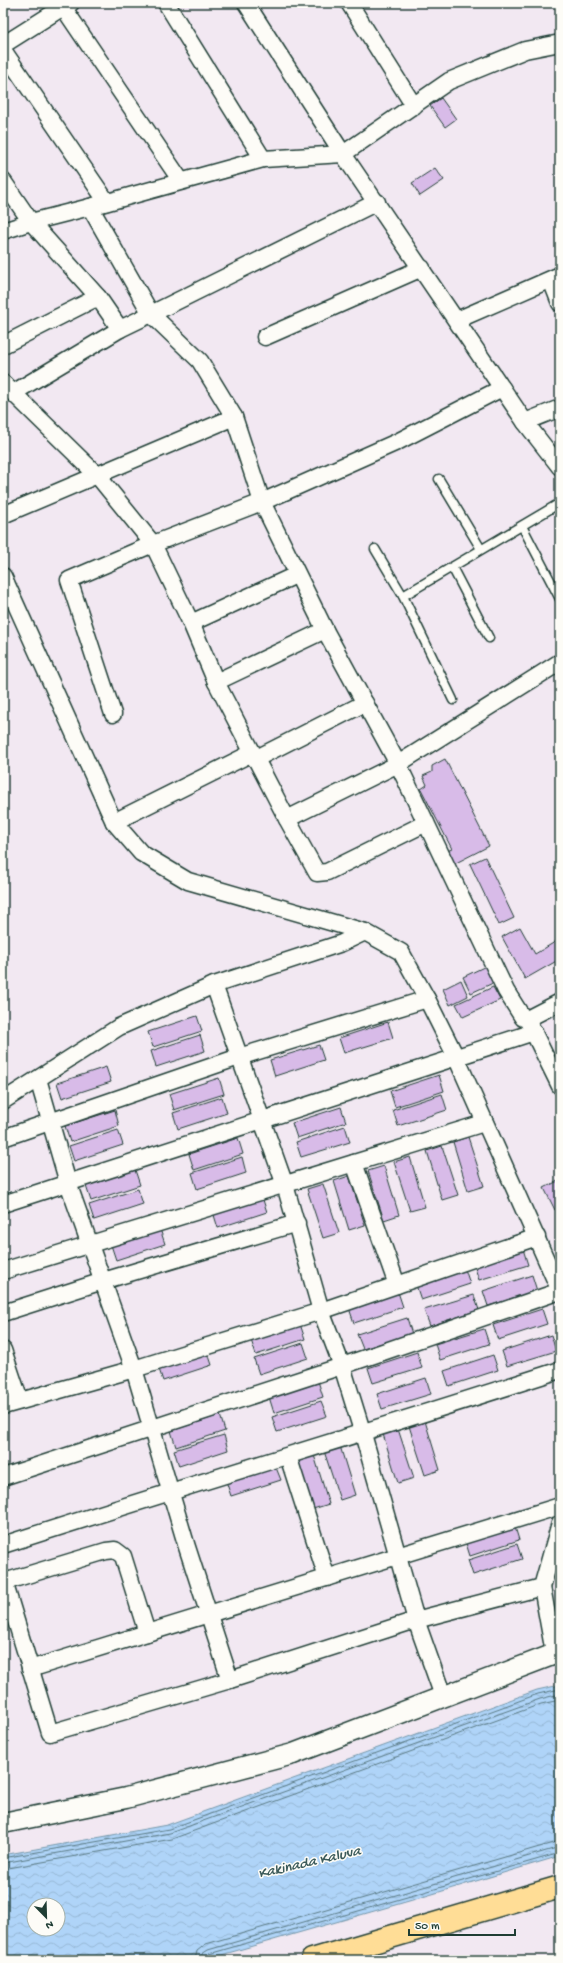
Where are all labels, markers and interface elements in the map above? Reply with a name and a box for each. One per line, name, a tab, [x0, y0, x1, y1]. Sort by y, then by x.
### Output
water label: Kakinada Kaluva	[256, 1842, 364, 1883]
north arrow	[26, 1897, 66, 1937]
scale bar	[409, 1911, 515, 1937]
text: N	[43, 1917, 55, 1931]
text: 50 m	[415, 1920, 440, 1934]

